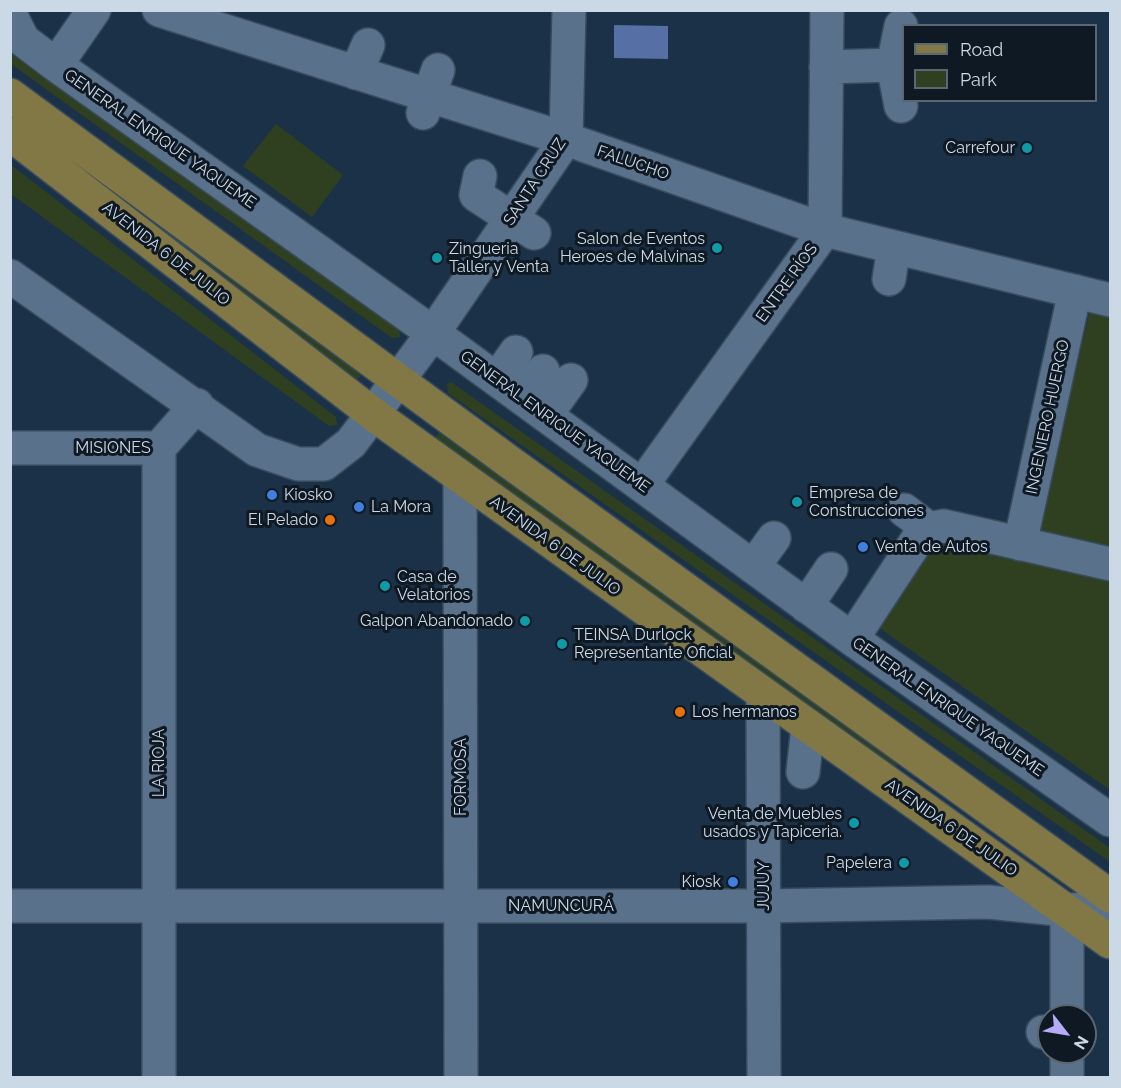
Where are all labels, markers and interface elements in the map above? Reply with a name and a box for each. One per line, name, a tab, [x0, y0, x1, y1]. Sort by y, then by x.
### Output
legend	[902, 24, 1097, 102]
text: Road	[960, 39, 1003, 60]
street label: GENERAL ENRIQUE YAQUEME	[61, 65, 259, 213]
text: Park	[960, 69, 997, 90]
street label: SANTA CRUZ	[500, 135, 570, 229]
place label: Carrefour	[945, 138, 1015, 158]
marker: Carrefour	[1020, 141, 1034, 155]
street label: FALUCHO	[594, 142, 672, 184]
street label: AVENIDA 6 DE JULIO	[98, 198, 234, 310]
place label: Salon de Eventos Heroes de Malvinas	[560, 229, 705, 267]
place label: Zingueria Taller y Venta	[449, 239, 549, 277]
street label: ENTRE RÍOS	[752, 240, 822, 326]
marker: Salon de Eventos Heroes de Malvinas	[710, 241, 724, 255]
marker: Zingueria Taller y Venta	[430, 251, 444, 265]
street label: INGENIERO HUERGO	[1022, 338, 1074, 496]
street label: GENERAL ENRIQUE YAQUEME	[457, 347, 653, 497]
street label: MISIONES	[75, 438, 151, 458]
place label: Empresa de Construcciones	[809, 483, 924, 521]
place label: Kiosko	[284, 485, 333, 505]
marker: Kiosko	[265, 488, 279, 502]
street label: AVENIDA 6 DE JULIO	[486, 492, 624, 600]
marker: Empresa de Construcciones	[790, 495, 804, 509]
place label: La Mora	[371, 497, 431, 517]
marker: La Mora	[352, 500, 366, 514]
place label: El Pelado	[248, 510, 318, 530]
marker: El Pelado	[323, 513, 337, 527]
place label: Venta de Autos	[875, 537, 988, 557]
marker: Venta de Autos	[856, 540, 870, 554]
place label: Casa de Velatorios	[397, 567, 470, 605]
marker: Casa de Velatorios	[378, 579, 392, 593]
place label: Galpon Abandonado	[360, 611, 513, 631]
marker: Galpon Abandonado	[518, 614, 532, 628]
place label: TEINSA Durlock Representante Oficial	[574, 625, 732, 663]
street label: GENERAL ENRIQUE YAQUEME	[849, 633, 1047, 781]
marker: TEINSA Durlock Representante Oficial	[555, 637, 569, 651]
place label: Los hermanos	[692, 702, 797, 722]
marker: Los hermanos	[673, 705, 687, 719]
street label: LA RIOJA	[149, 729, 169, 797]
street label: FORMOSA	[451, 738, 471, 816]
street label: AVENIDA 6 DE JULIO	[881, 775, 1021, 881]
place label: Venta de Muebles usados y Tapiceria.	[703, 804, 842, 842]
marker: Venta de Muebles usados y Tapiceria.	[847, 816, 861, 830]
place label: Papelera	[826, 853, 892, 873]
marker: Papelera	[897, 856, 911, 870]
street label: JUJUY	[754, 861, 774, 911]
place label: Kiosk	[681, 872, 721, 892]
marker: Kiosk	[726, 875, 740, 889]
street label: NAMUNCURÁ	[508, 896, 614, 916]
north arrow	[1037, 1004, 1097, 1064]
text: N	[1070, 1032, 1092, 1053]

